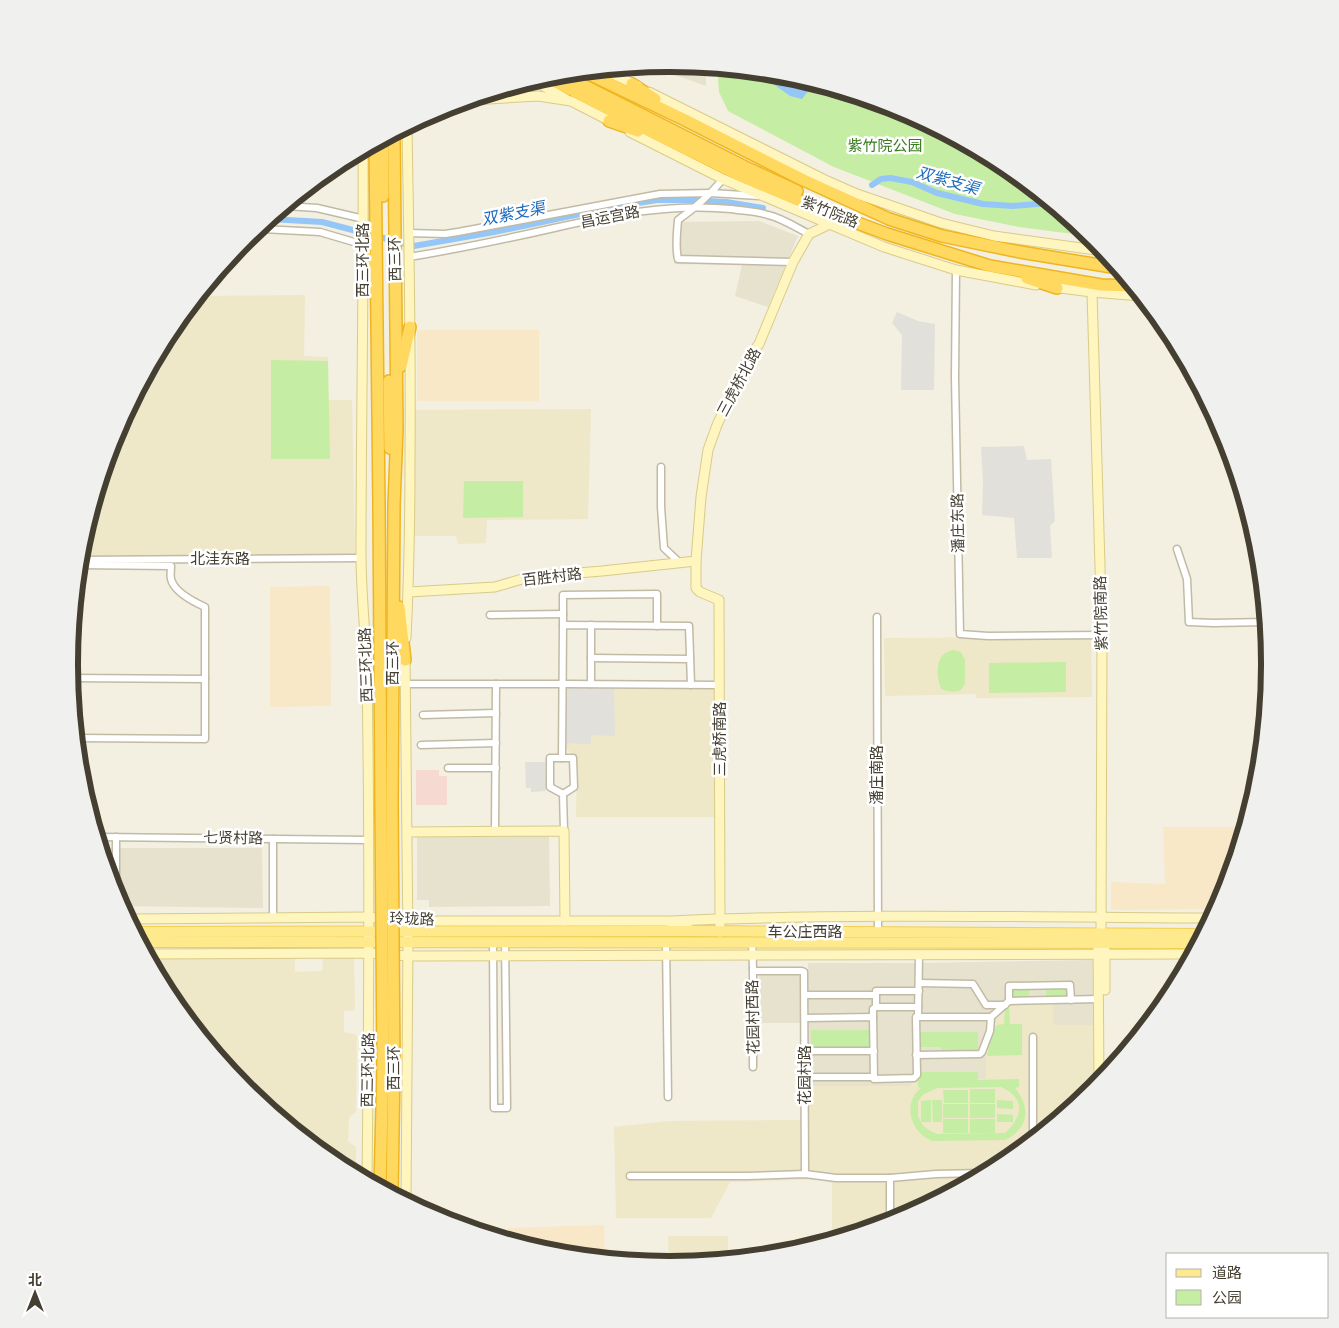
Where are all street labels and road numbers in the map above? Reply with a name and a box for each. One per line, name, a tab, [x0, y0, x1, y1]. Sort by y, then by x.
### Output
street label: 紫竹院路	[799, 192, 861, 232]
street label: 昌运宫路	[579, 202, 641, 232]
street label: 西三环北路	[354, 222, 372, 298]
street label: 西三环	[386, 236, 404, 282]
street label: 三虎桥北路	[713, 345, 765, 419]
street label: 潘庄东路	[948, 493, 968, 553]
street label: 北洼东路	[190, 550, 250, 568]
street label: 百胜村路	[521, 564, 583, 590]
street label: 紫竹院南路	[1091, 575, 1111, 651]
street label: 西三环北路	[356, 627, 376, 703]
street label: 西三环	[384, 640, 402, 686]
street label: 三虎桥南路	[711, 701, 729, 777]
street label: 潘庄南路	[868, 745, 886, 805]
street label: 七贤村路	[203, 828, 263, 848]
street label: 玲珑路	[389, 909, 435, 929]
street label: 车公庄西路	[767, 923, 843, 941]
street label: 花园村西路	[743, 979, 763, 1055]
street label: 西三环北路	[358, 1032, 378, 1108]
street label: 西三环	[385, 1045, 403, 1091]
street label: 花园村路	[796, 1045, 814, 1105]

